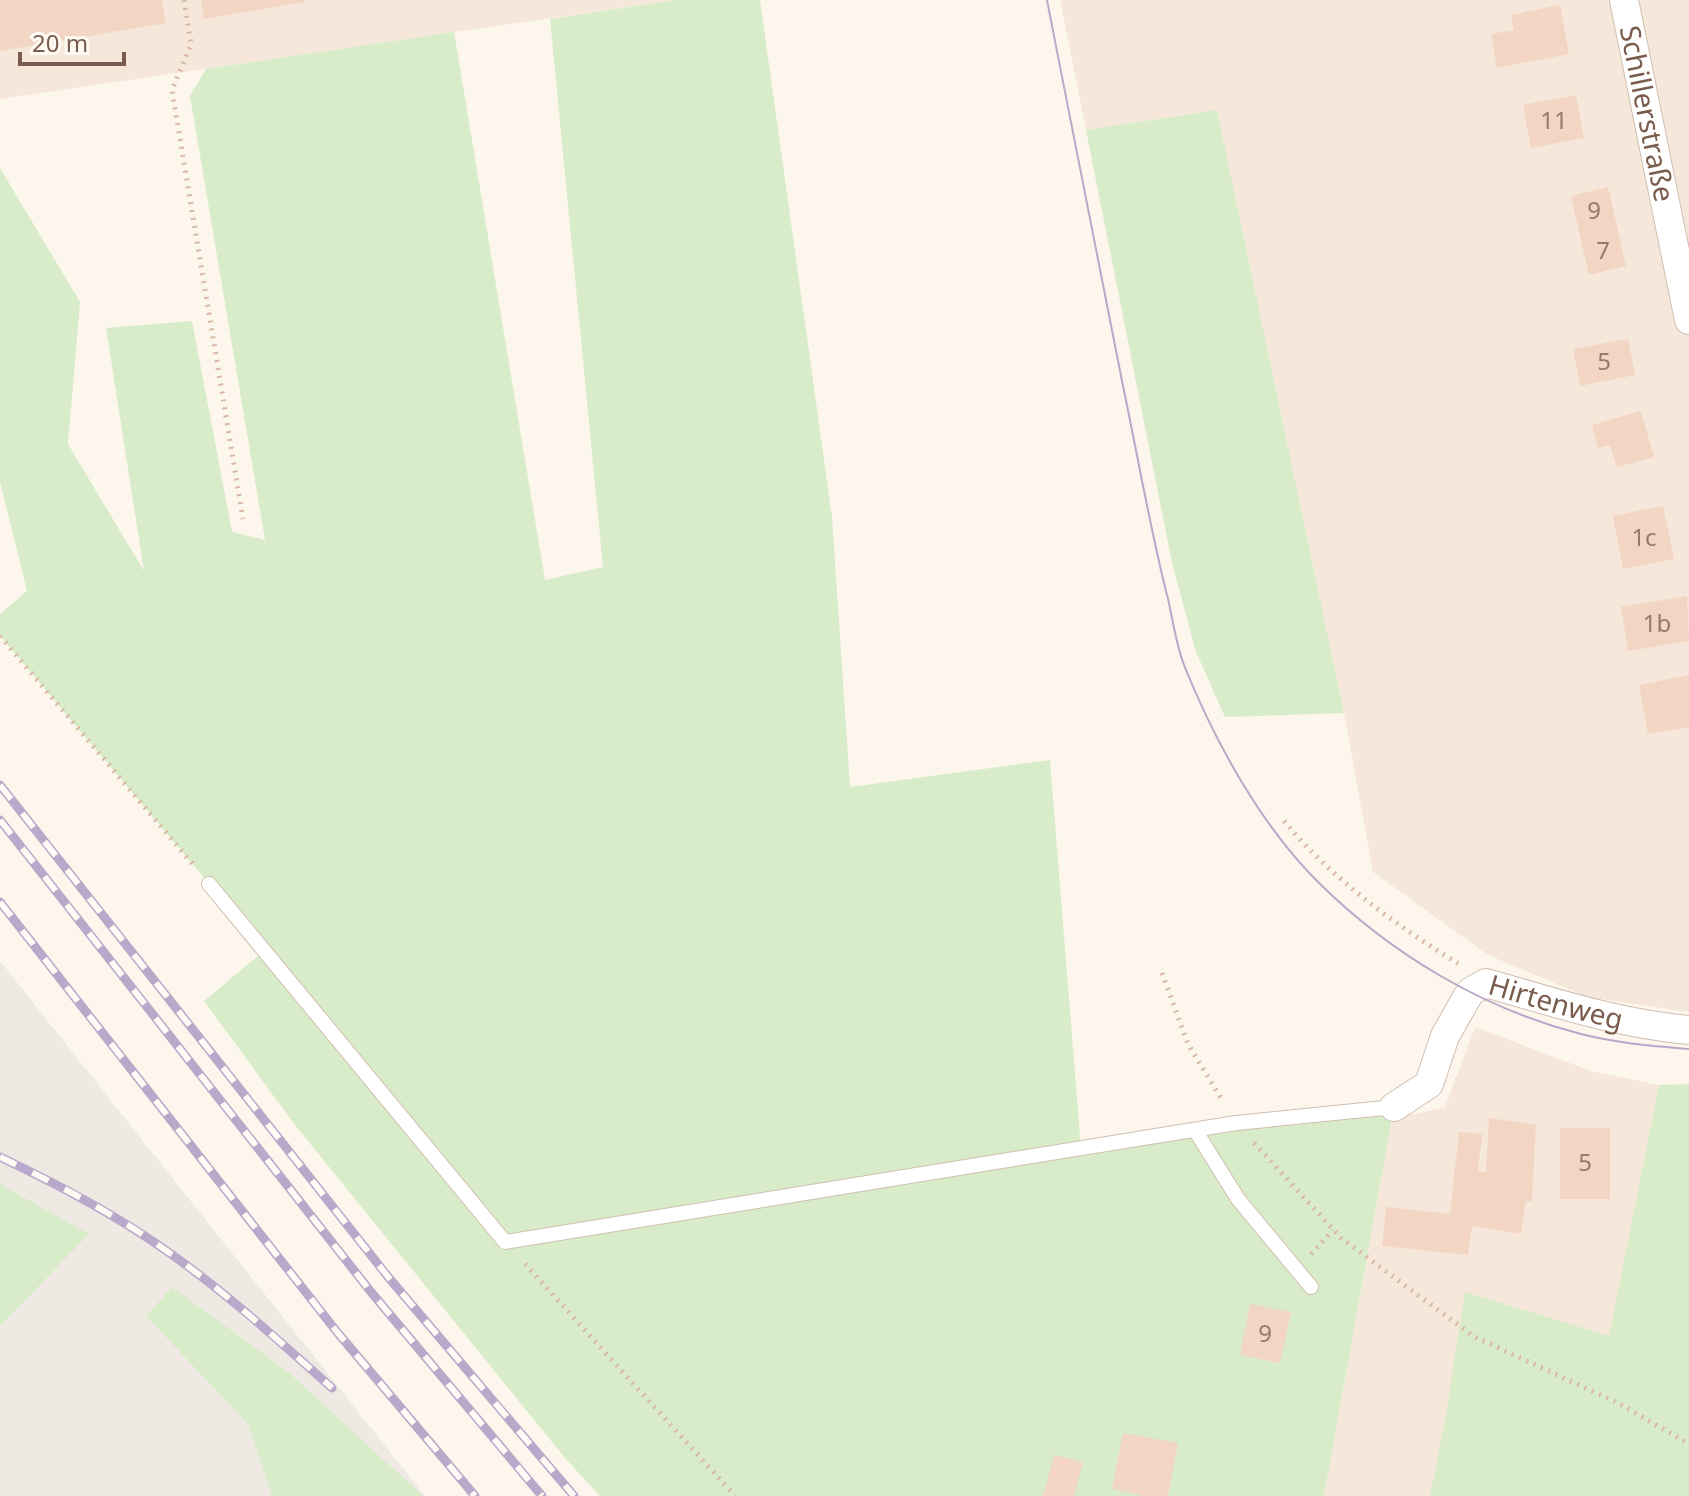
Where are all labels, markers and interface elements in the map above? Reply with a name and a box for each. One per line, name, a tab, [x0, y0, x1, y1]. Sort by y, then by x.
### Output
scale bar	[20, 16, 124, 66]
street label: Schillerstraße	[1612, 22, 1685, 205]
text: 20 m	[32, 26, 88, 59]
house number: 11	[1540, 103, 1568, 136]
house number: 9	[1587, 193, 1601, 226]
house number: 7	[1596, 233, 1610, 266]
house number: 5	[1597, 344, 1611, 377]
house number: 1c	[1631, 520, 1657, 553]
house number: 1b	[1643, 606, 1671, 639]
street label: Hirtenweg	[1485, 965, 1627, 1037]
house number: 5	[1578, 1145, 1592, 1178]
house number: 9	[1258, 1316, 1272, 1349]

